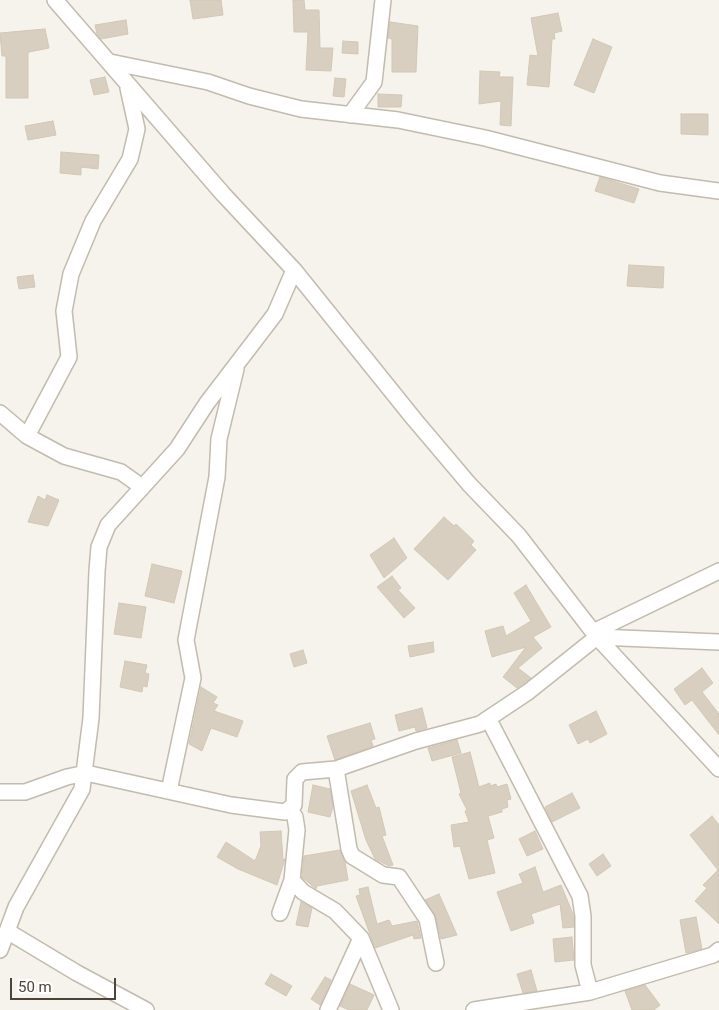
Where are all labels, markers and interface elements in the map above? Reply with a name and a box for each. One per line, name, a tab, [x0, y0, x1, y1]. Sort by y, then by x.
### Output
scale bar	[12, 968, 119, 1000]
text: 50 m	[18, 978, 52, 996]

